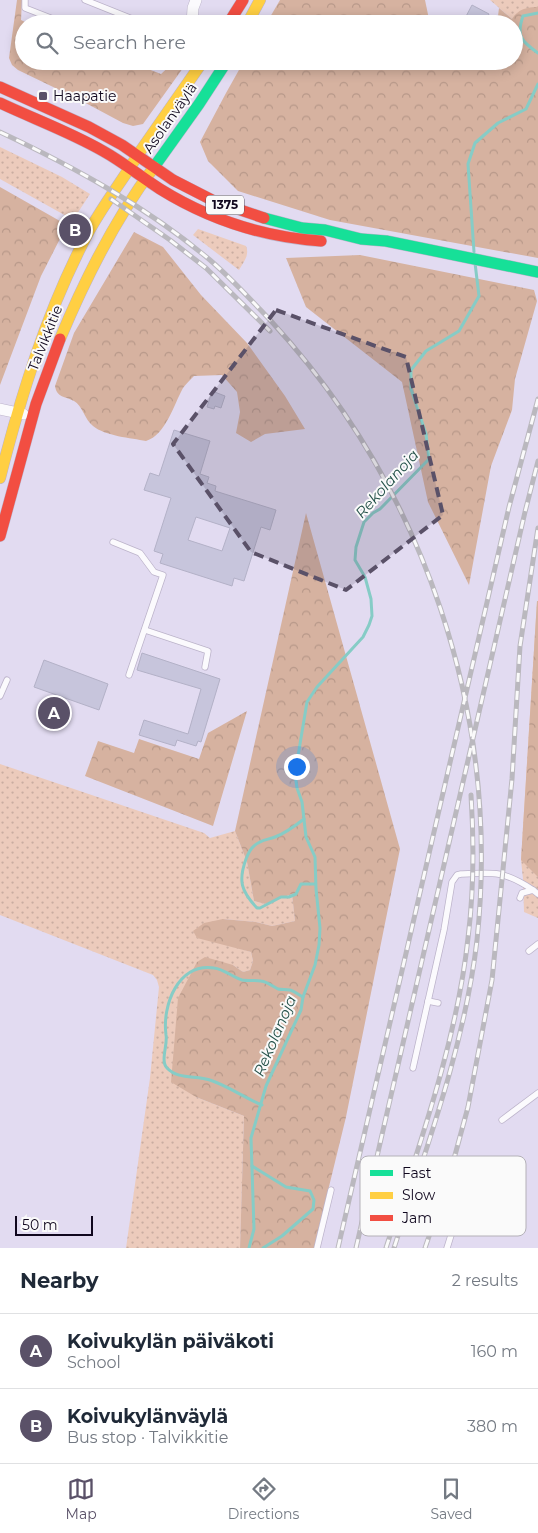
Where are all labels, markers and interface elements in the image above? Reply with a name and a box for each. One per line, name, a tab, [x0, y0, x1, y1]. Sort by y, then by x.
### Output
search box	[15, 15, 523, 70]
icon: search	[33, 29, 61, 57]
text: Search here	[73, 31, 186, 54]
street label: Asolanväylä	[139, 79, 201, 157]
place label: Haapatie	[53, 87, 117, 105]
marker: Haapatie	[37, 90, 49, 102]
road number: 1375	[206, 196, 244, 214]
pin: B	[59, 211, 91, 249]
street label: Talvikkitie	[24, 302, 66, 374]
water label: Rekolanoja	[351, 445, 422, 522]
pin: A	[38, 694, 70, 732]
your location	[284, 754, 310, 780]
water label: Rekolanoja	[249, 993, 300, 1079]
legend	[360, 1156, 526, 1236]
text: Fast	[402, 1164, 432, 1182]
text: Slow	[402, 1186, 436, 1204]
text: Jam	[401, 1209, 432, 1227]
scale bar	[15, 1213, 92, 1236]
text: 50 m	[22, 1216, 58, 1234]
text: Nearby	[20, 1268, 99, 1293]
text: 2 results	[452, 1271, 518, 1290]
text: Koivukylän päiväkoti	[67, 1330, 274, 1353]
text: A	[30, 1342, 42, 1361]
text: 160 m	[471, 1342, 518, 1361]
text: School	[67, 1353, 121, 1372]
text: Koivukylänväylä	[67, 1405, 228, 1428]
text: B	[30, 1417, 42, 1436]
text: 380 m	[467, 1417, 518, 1436]
text: Bus stop · Talvikkitie	[67, 1428, 228, 1447]
tab: Map	[66, 1475, 97, 1523]
tab: Directions	[228, 1475, 299, 1523]
tab: Saved	[430, 1475, 472, 1523]

